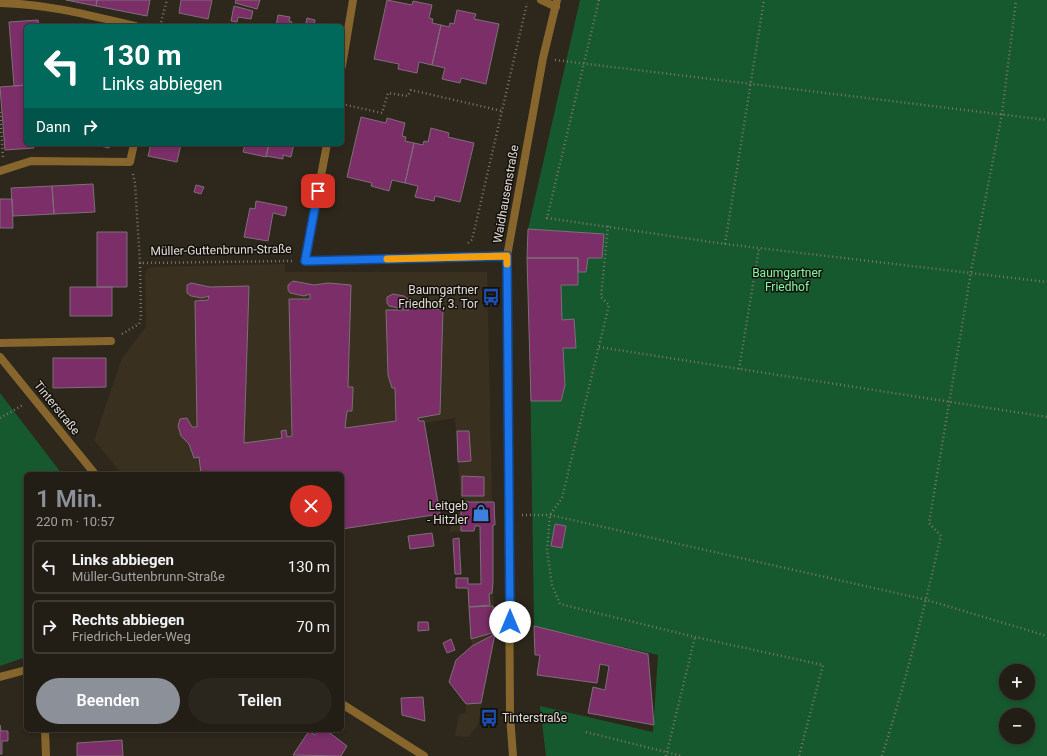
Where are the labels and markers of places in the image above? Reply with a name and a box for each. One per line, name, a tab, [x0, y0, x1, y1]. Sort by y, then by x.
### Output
pin	[301, 174, 335, 208]
place label: Baumgartner Friedhof, 3. Tor	[398, 283, 478, 311]
bus stop icon: Baumgartner Friedhof, 3. Tor	[481, 287, 501, 307]
place label: Leitgeb - Hitzler	[427, 499, 468, 527]
shop icon: Leitgeb - Hitzler	[471, 503, 491, 523]
bus stop icon: Tinterstraße	[479, 708, 499, 728]
place label: Tinterstraße	[502, 711, 567, 725]

